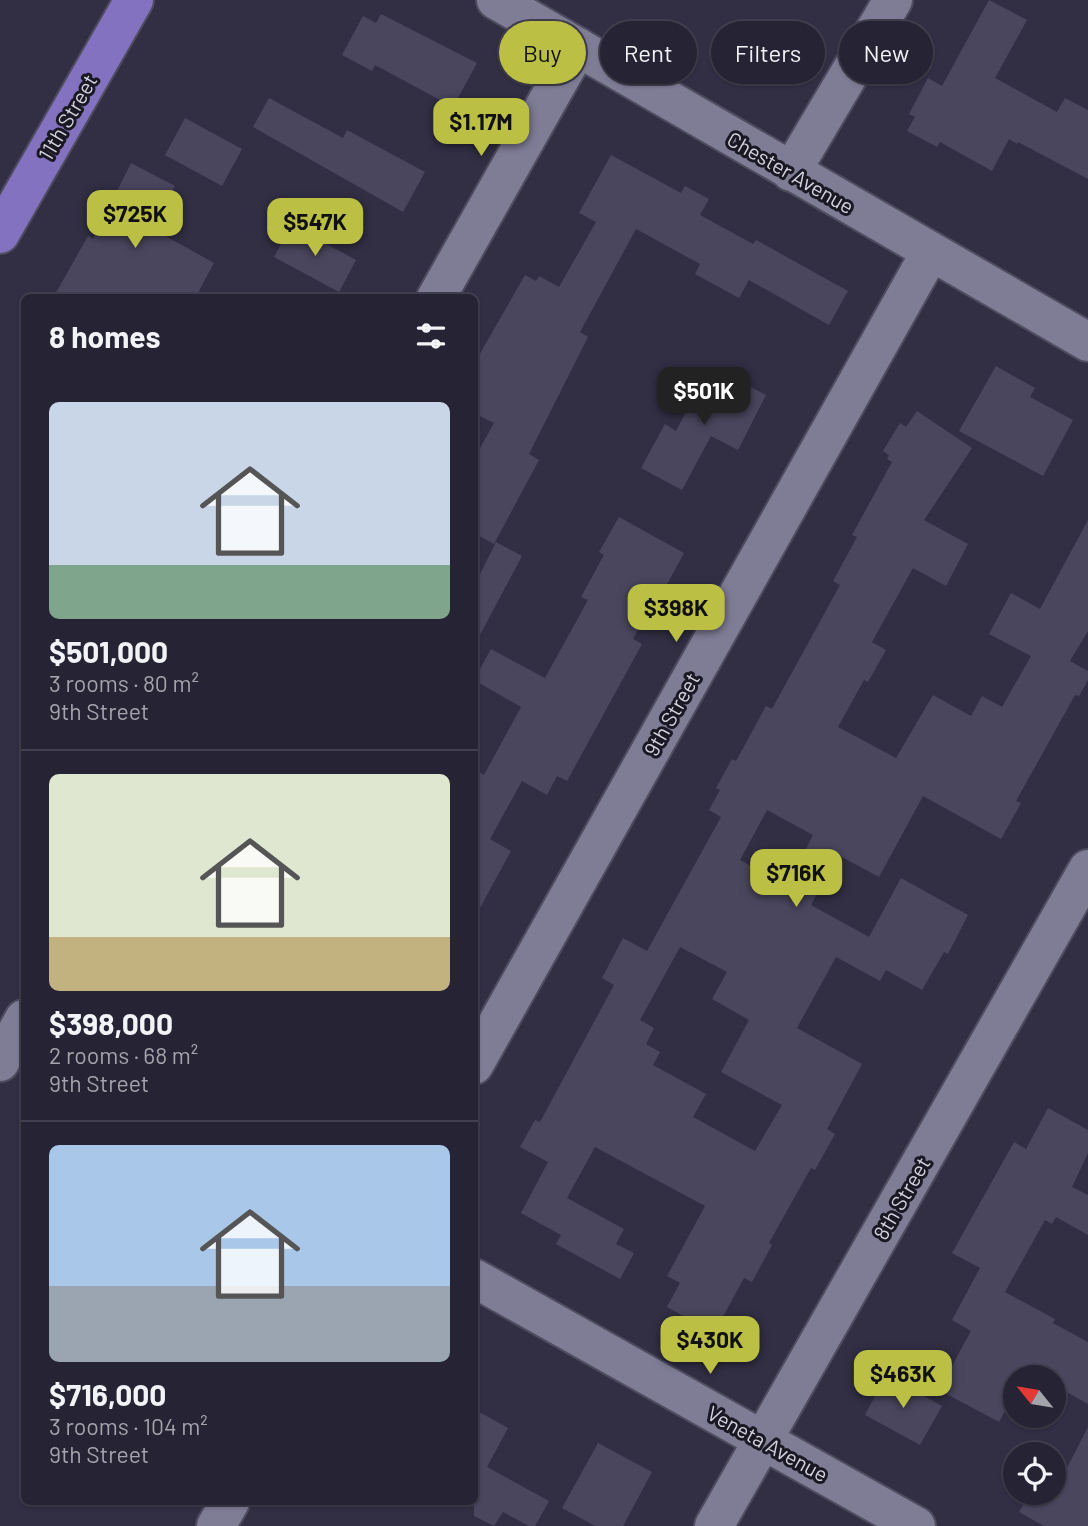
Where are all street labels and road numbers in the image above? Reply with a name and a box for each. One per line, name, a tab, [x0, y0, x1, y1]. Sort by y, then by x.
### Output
street label: 11th Street	[32, 69, 102, 165]
street label: Chester Avenue	[723, 126, 859, 218]
street label: 9th Street	[638, 668, 704, 760]
street label: 8th Street	[867, 1152, 935, 1244]
street label: Veneta Avenue	[703, 1400, 833, 1486]

